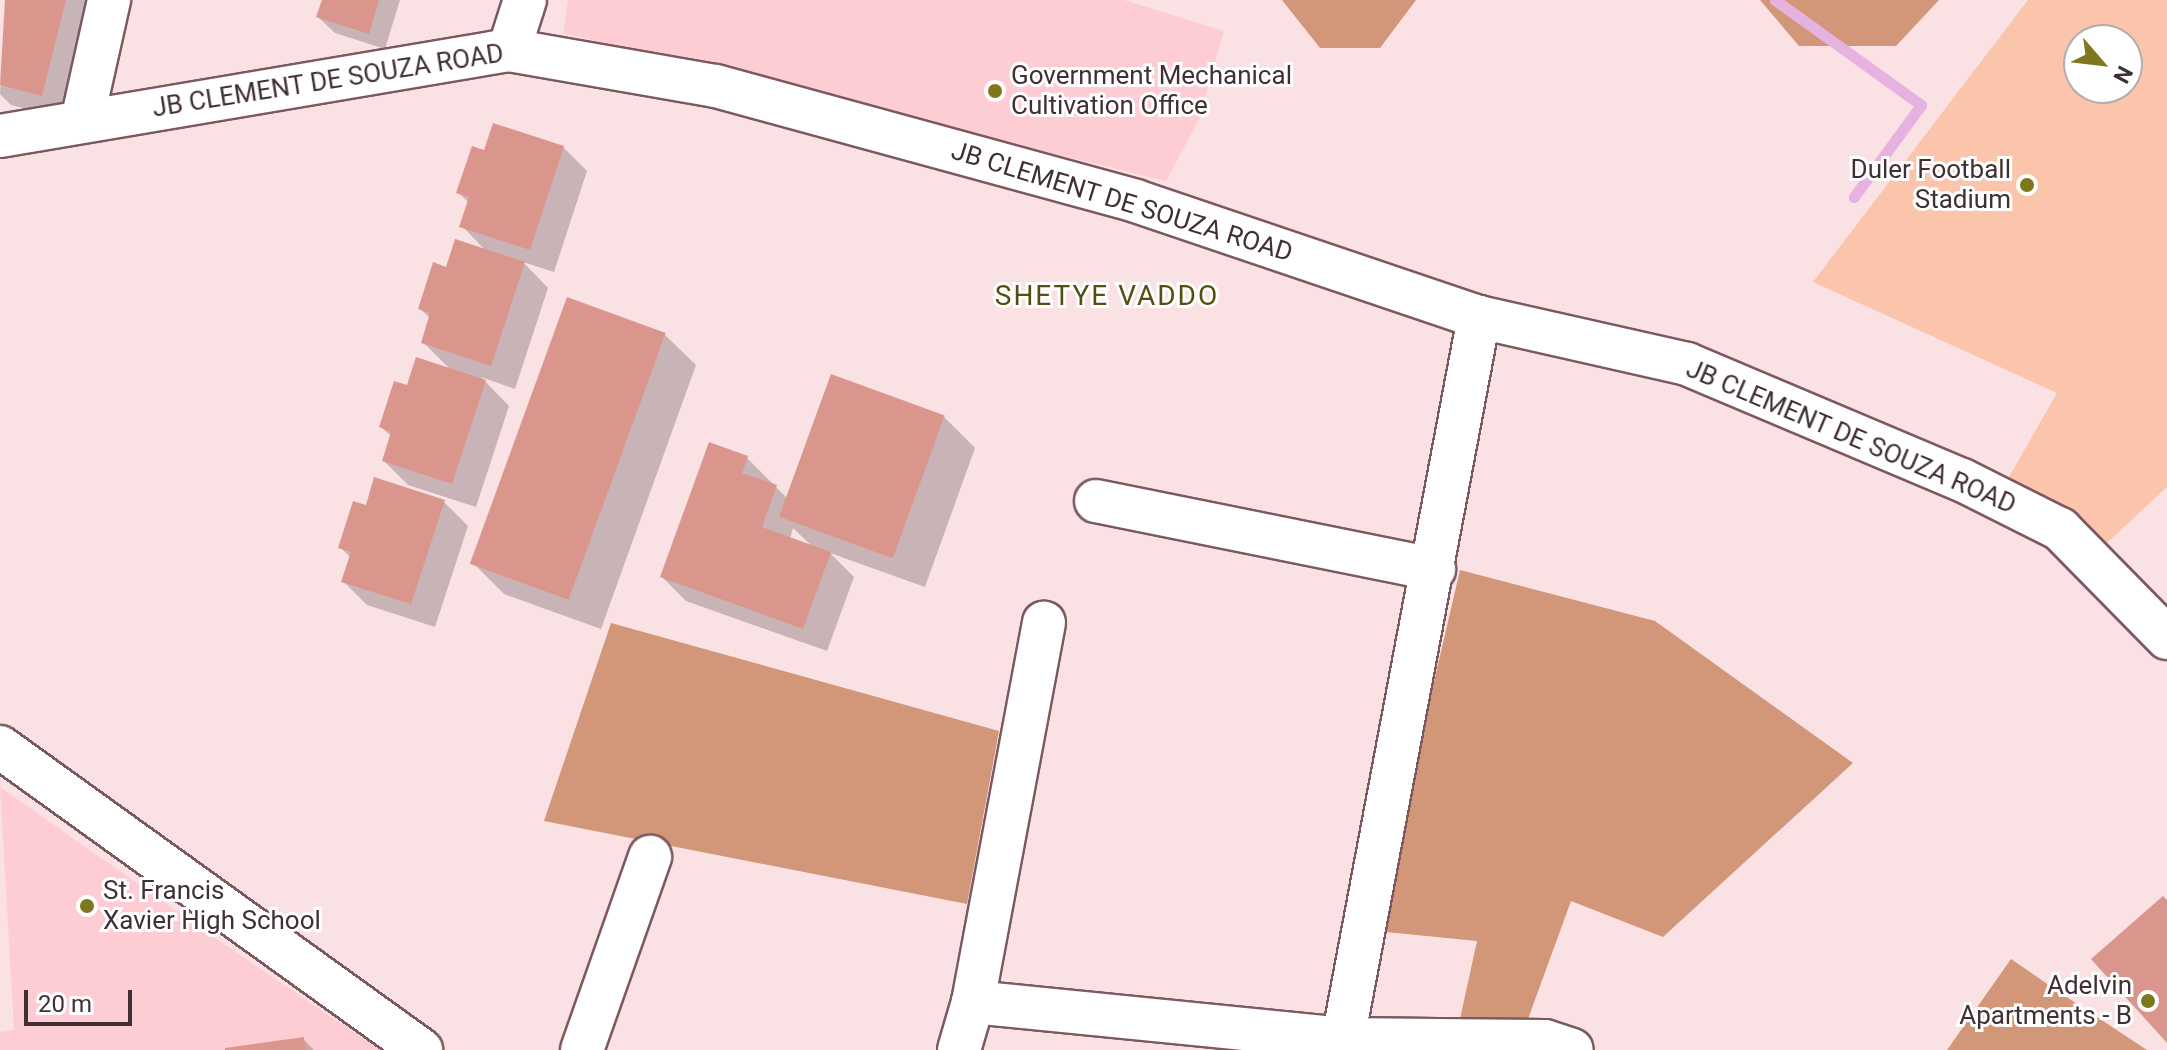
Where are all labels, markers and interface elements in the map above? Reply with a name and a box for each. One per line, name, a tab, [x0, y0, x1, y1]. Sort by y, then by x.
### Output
north arrow	[2063, 24, 2143, 104]
street label: JB CLEMENT DE SOUZA ROAD	[150, 38, 506, 124]
place label: Government Mechanical Cultivation Office	[1011, 60, 1292, 122]
text: N	[2108, 62, 2138, 87]
marker: Government Mechanical Cultivation Office	[986, 82, 1004, 100]
street label: JB CLEMENT DE SOUZA ROAD	[947, 135, 1297, 269]
place label: Duler Football Stadium	[1851, 154, 2011, 216]
marker: Duler Football Stadium	[2018, 176, 2036, 194]
district label: SHETYE VADDO	[995, 279, 1219, 313]
street label: JB CLEMENT DE SOUZA ROAD	[1681, 353, 2021, 521]
place label: St. Francis Xavier High School	[103, 875, 321, 936]
marker: St. Francis Xavier High School	[78, 897, 96, 915]
place label: Adelvin Apartments - B	[1959, 970, 2132, 1032]
scale bar	[28, 974, 136, 1024]
text: 20 m	[38, 990, 92, 1018]
marker: Adelvin Apartments - B	[2139, 992, 2157, 1010]

